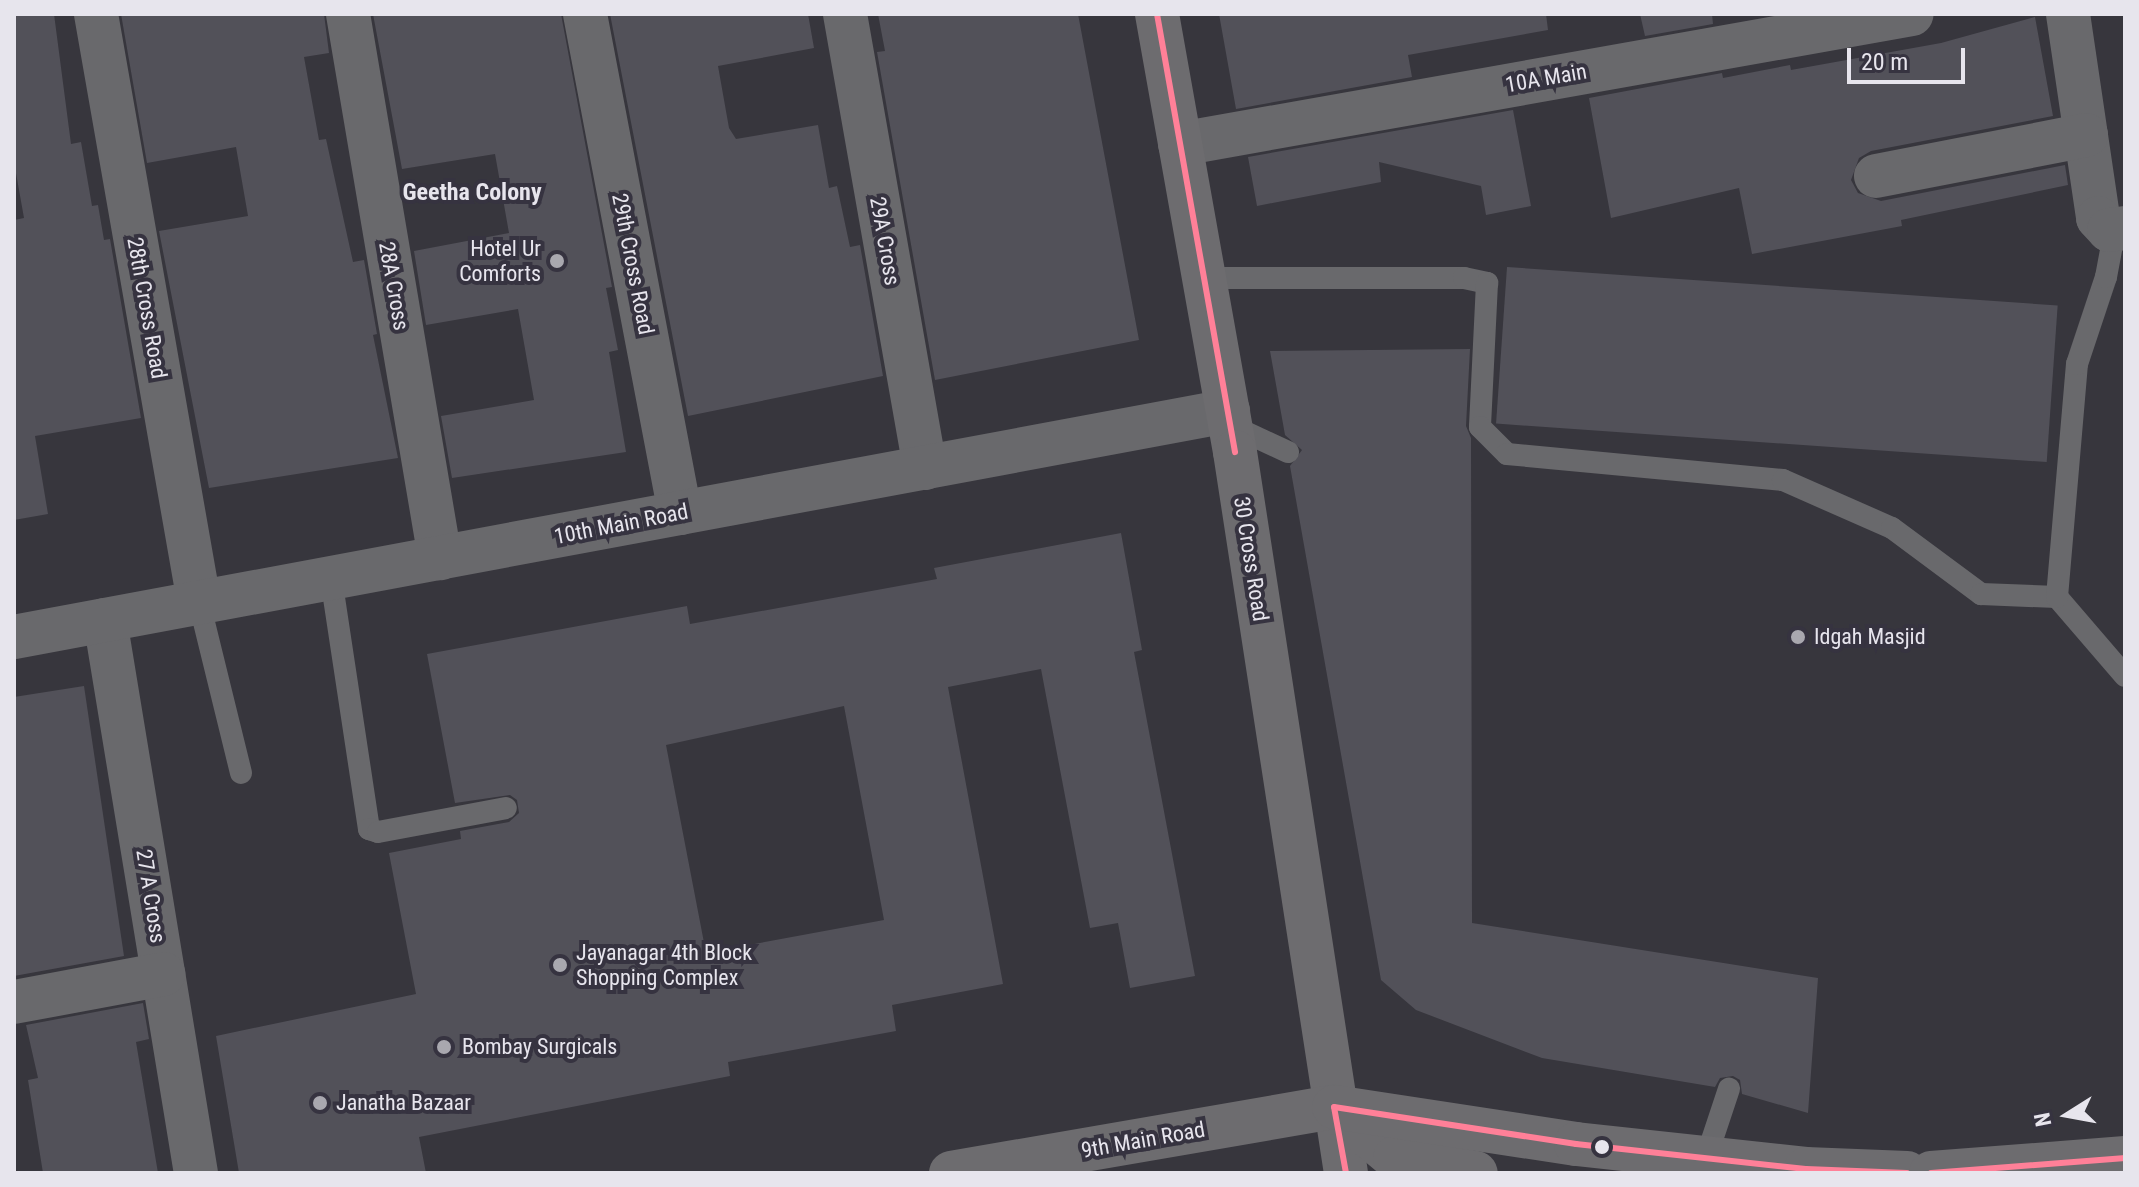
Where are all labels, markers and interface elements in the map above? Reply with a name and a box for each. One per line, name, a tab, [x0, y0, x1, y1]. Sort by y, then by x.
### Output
scale bar	[1851, 32, 1969, 82]
text: 20 m	[1861, 48, 1908, 76]
street label: 10A Main	[1503, 58, 1589, 98]
district label: Geetha Colony	[402, 179, 542, 207]
street label: 29th Cross Road	[606, 191, 660, 337]
street label: 29A Cross	[864, 195, 906, 287]
street label: 28th Cross Road	[122, 235, 172, 381]
place label: Hotel Ur Comforts	[459, 235, 541, 286]
street label: 28A Cross	[373, 240, 415, 332]
marker: Hotel Ur Comforts	[548, 252, 566, 270]
street label: 30 Cross Road	[1228, 495, 1274, 623]
street label: 10th Main Road	[552, 498, 690, 550]
place label: Idgah Masjid	[1814, 624, 1926, 650]
marker: Idgah Masjid	[1789, 628, 1807, 646]
street label: 27 A Cross	[131, 847, 171, 945]
place label: Jayanagar 4th Block Shopping Complex	[576, 939, 752, 990]
marker: Jayanagar 4th Block Shopping Complex	[551, 956, 569, 974]
place label: Bombay Surgicals	[462, 1034, 617, 1060]
marker: Bombay Surgicals	[433, 1036, 455, 1058]
north arrow	[2027, 1075, 2107, 1155]
place label: Janatha Bazaar	[336, 1090, 471, 1116]
marker: Janatha Bazaar	[311, 1094, 329, 1112]
text: N	[2029, 1111, 2057, 1129]
street label: 9th Main Road	[1079, 1116, 1207, 1164]
unlabelled marker	[1594, 1139, 1610, 1155]

